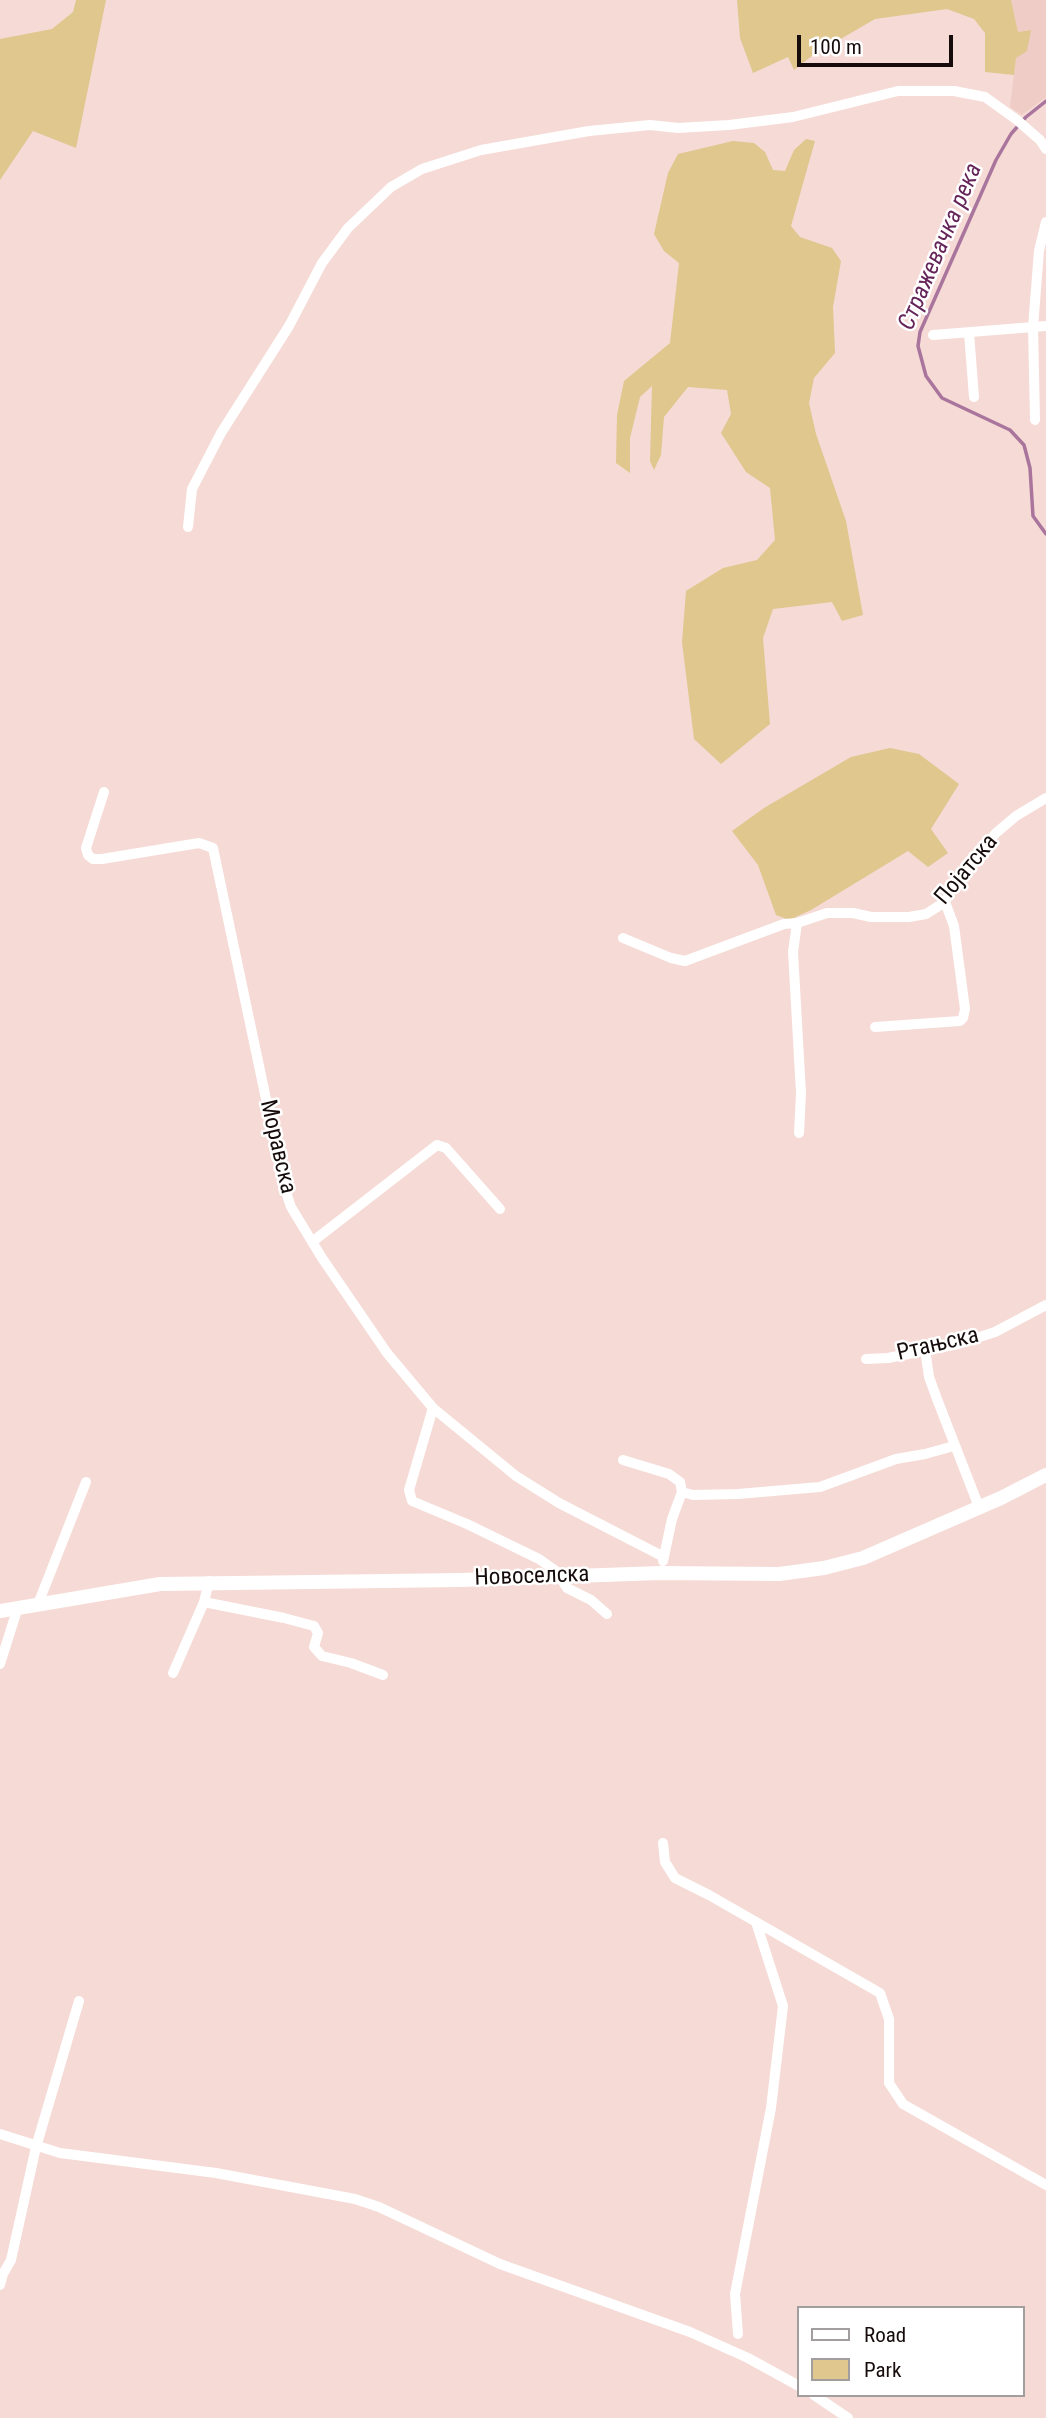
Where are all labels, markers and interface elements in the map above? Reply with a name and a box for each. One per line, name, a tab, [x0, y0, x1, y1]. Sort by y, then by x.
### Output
scale bar	[801, 21, 957, 65]
text: 100 m	[810, 35, 862, 59]
water label: Стражевачка река	[893, 159, 989, 335]
street label: Појатска	[930, 829, 1004, 911]
street label: Моравска	[253, 1097, 301, 1197]
street label: Ртањска	[894, 1322, 982, 1368]
street label: Новоселска	[474, 1561, 590, 1593]
legend	[797, 2306, 1025, 2397]
text: Road	[864, 2323, 906, 2347]
text: Park	[864, 2358, 901, 2382]

